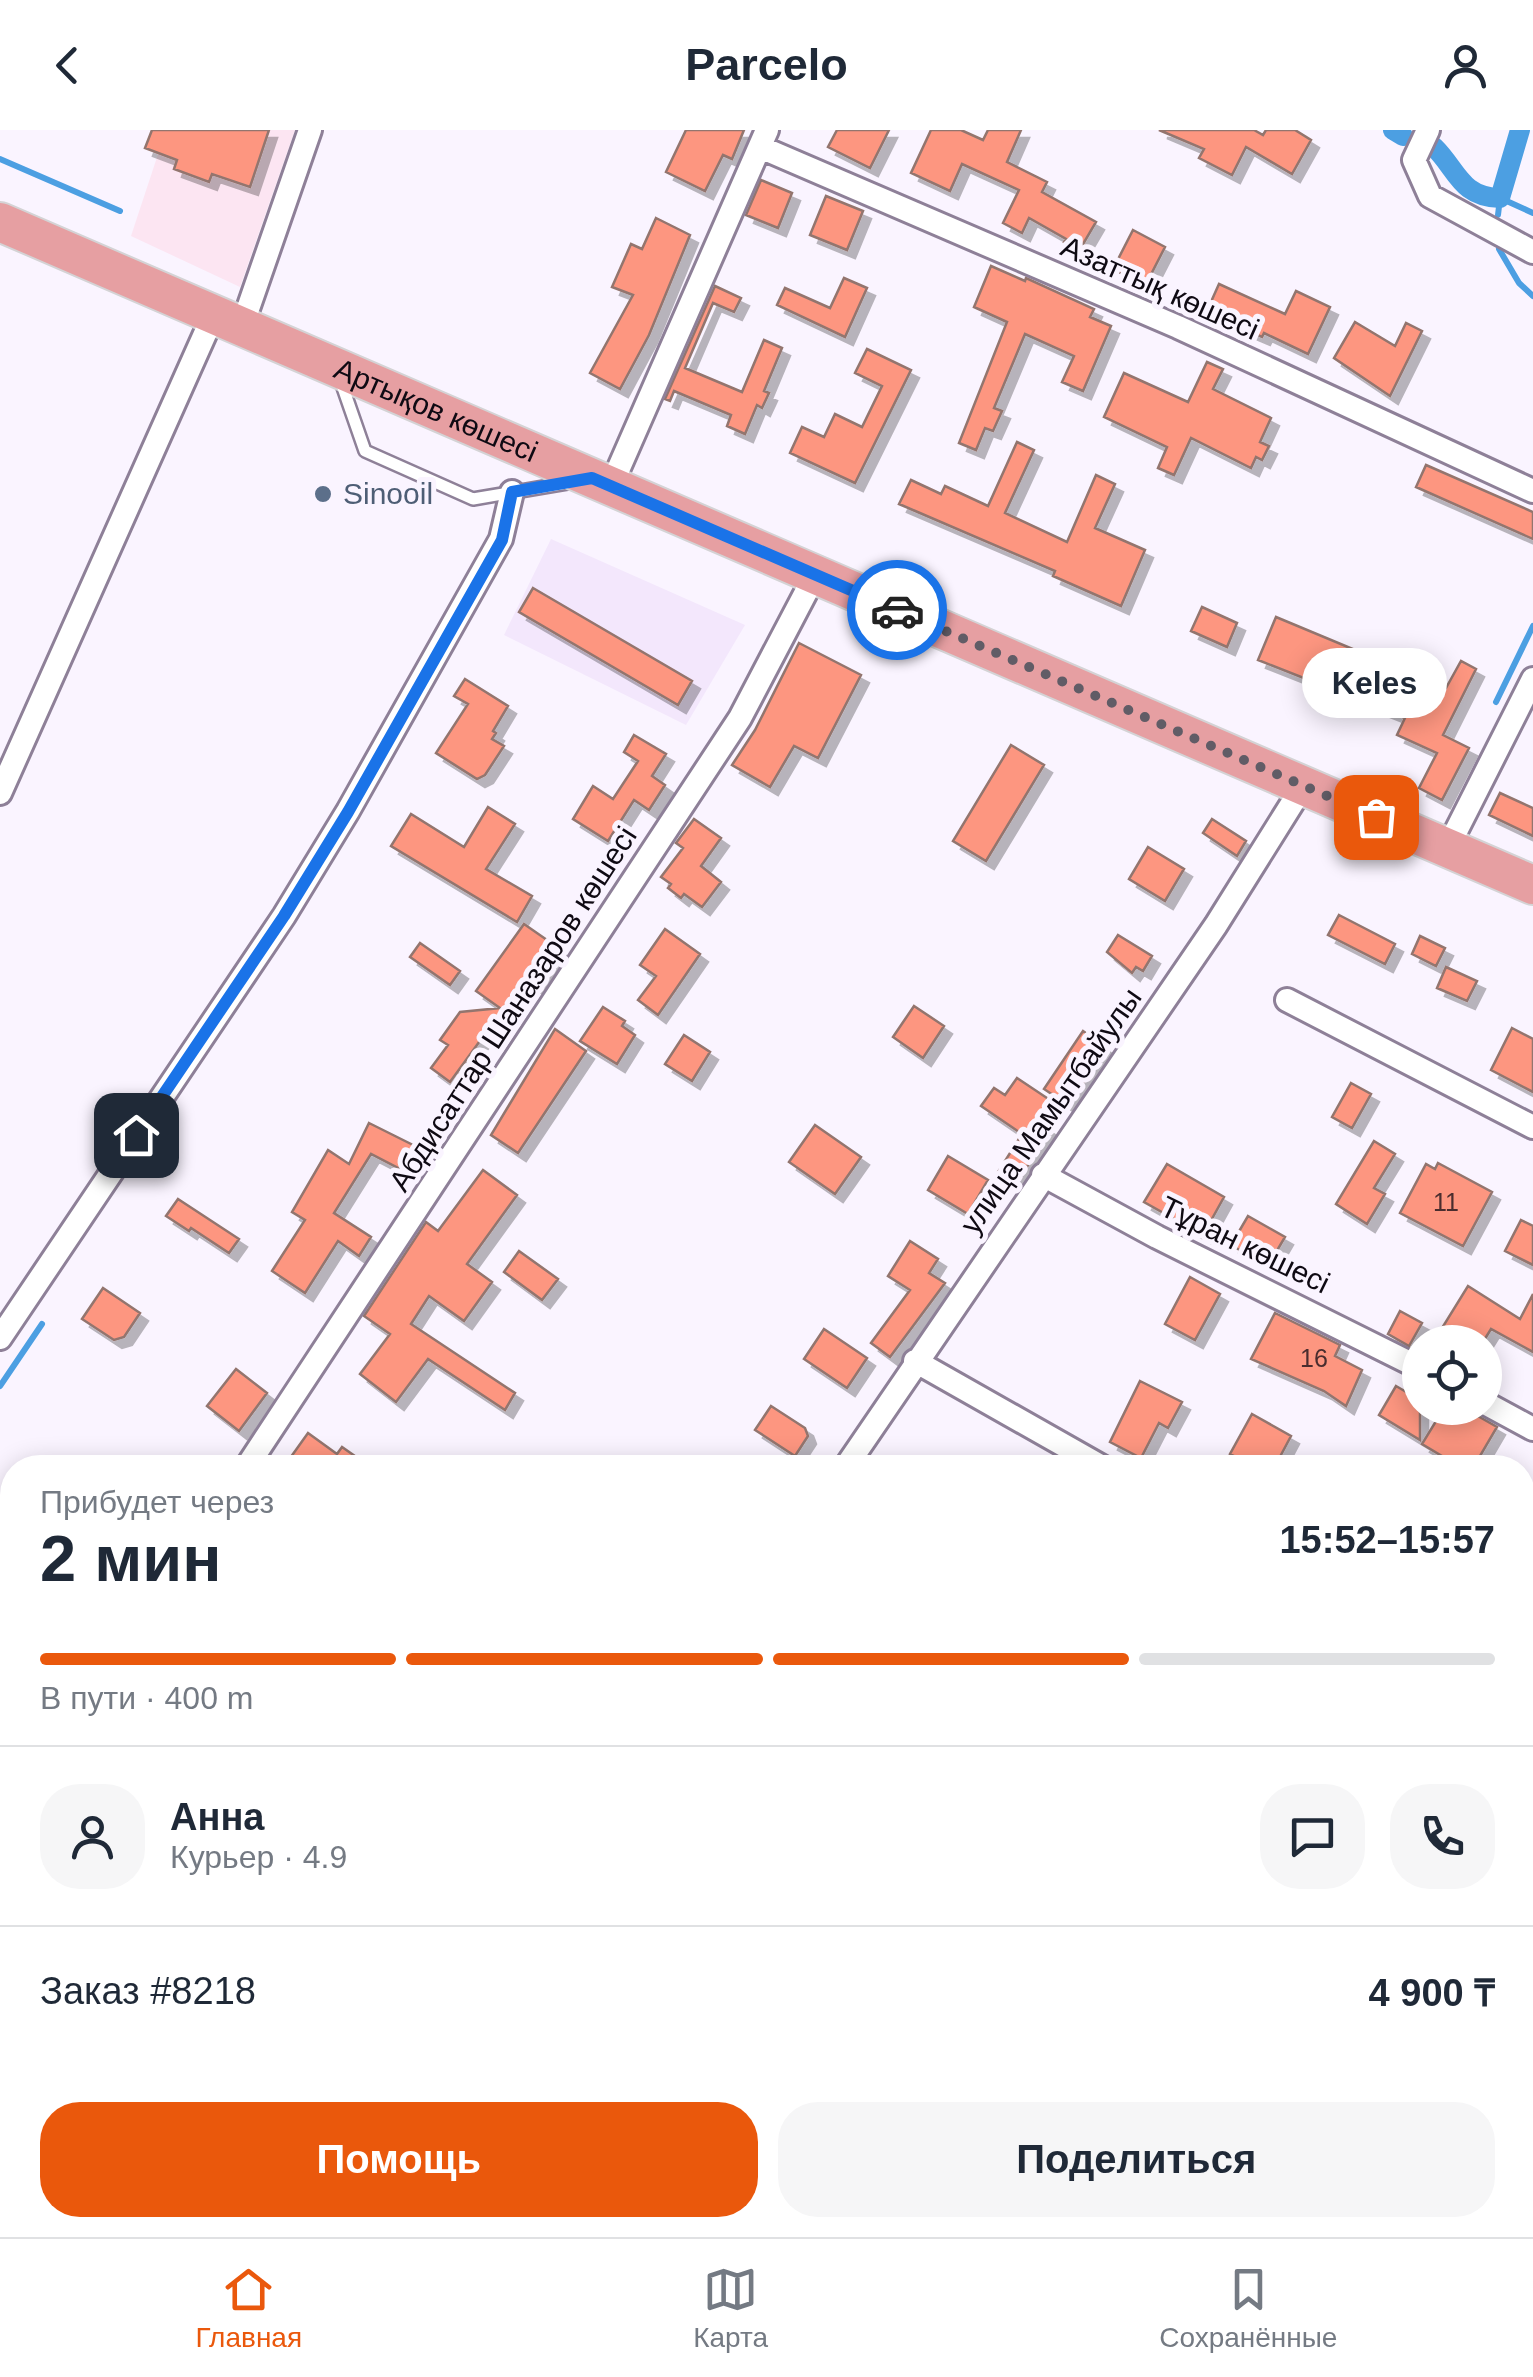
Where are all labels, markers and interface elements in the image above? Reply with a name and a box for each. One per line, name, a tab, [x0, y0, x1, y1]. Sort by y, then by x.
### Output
icon: back	[40, 38, 95, 93]
icon: person	[1438, 38, 1493, 93]
text: Parcelo	[685, 39, 848, 90]
street label: Азаттық көшесі	[1056, 229, 1264, 346]
street label: Артықов көшесі	[330, 352, 543, 468]
place label: Sinooil	[343, 477, 433, 510]
marker: Sinooil	[312, 483, 334, 505]
courier	[847, 560, 947, 660]
icon: car	[870, 583, 925, 638]
callout: Keles	[1304, 647, 1448, 717]
text: Keles	[1332, 665, 1417, 701]
pin	[1334, 775, 1419, 860]
icon: bag	[1349, 790, 1404, 845]
street label: Абдисаттар Шаназаров көшесі	[382, 821, 643, 1197]
street label: улица Мамытбайулы	[953, 982, 1148, 1240]
pin	[94, 1093, 179, 1178]
icon: home	[109, 1108, 164, 1163]
house number: 11	[1433, 1188, 1459, 1216]
street label: Тұран көшесі	[1155, 1189, 1335, 1300]
map controls	[1402, 1325, 1502, 1425]
button: locate	[1402, 1325, 1502, 1425]
house number: 16	[1300, 1344, 1328, 1372]
text: Прибудет через	[40, 1484, 274, 1520]
text: 15:52–15:57	[1279, 1519, 1495, 1561]
text: 2 мин	[40, 1522, 222, 1595]
text: В пути · 400 m	[40, 1680, 253, 1716]
button: person	[40, 1784, 145, 1889]
button: chat	[1260, 1784, 1365, 1889]
button: phone	[1390, 1784, 1495, 1889]
text: Анна	[170, 1796, 264, 1838]
text: Курьер · 4.9	[170, 1839, 347, 1875]
text: Заказ #8218	[40, 1970, 256, 2012]
text: 4 900 ₸	[1369, 1972, 1495, 2014]
button: Помощь	[40, 2102, 758, 2217]
button: Поделиться	[778, 2102, 1495, 2217]
tab: Главная	[196, 2262, 302, 2354]
tab: Карта	[693, 2262, 768, 2354]
tab: Сохранённые	[1159, 2262, 1337, 2354]

